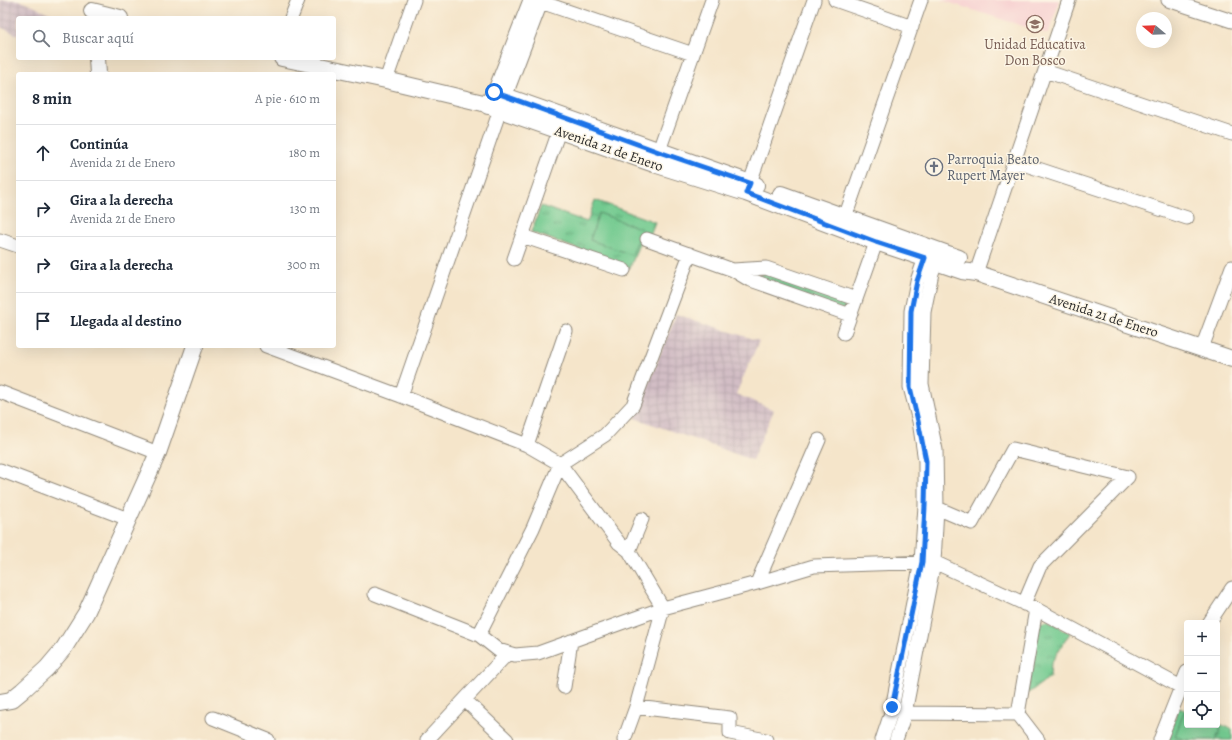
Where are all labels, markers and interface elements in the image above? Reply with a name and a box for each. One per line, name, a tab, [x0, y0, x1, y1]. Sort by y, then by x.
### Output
north arrow	[1136, 12, 1172, 48]
school or university icon: Unidad Educativa Don Bosco	[1025, 14, 1045, 34]
search box	[16, 16, 336, 60]
icon: search	[30, 27, 52, 49]
text: Buscar aquí	[62, 28, 134, 48]
place label: Unidad Educativa Don Bosco	[984, 35, 1086, 70]
route start	[485, 83, 503, 101]
text: 8 min	[32, 87, 72, 110]
text: A pie · 610 m	[255, 90, 320, 107]
street label: Avenida 21 de Enero	[551, 121, 666, 176]
text: Continúa	[70, 134, 128, 154]
icon: ahead	[32, 142, 54, 164]
text: 180 m	[289, 144, 320, 161]
place label: Parroquia Beato Rupert Mayer	[947, 150, 1039, 185]
text: Avenida 21 de Enero	[70, 154, 175, 171]
church icon: Parroquia Beato Rupert Mayer	[924, 157, 944, 177]
text: Gira a la derecha	[70, 190, 173, 210]
icon: right	[32, 198, 54, 220]
text: 130 m	[290, 200, 320, 217]
text: Avenida 21 de Enero	[70, 210, 175, 227]
icon: right	[32, 254, 54, 276]
text: Gira a la derecha	[70, 255, 173, 275]
text: 300 m	[287, 256, 320, 273]
street label: Avenida 21 de Enero	[1046, 289, 1161, 342]
icon: arrive	[32, 310, 54, 332]
text: Llegada al destino	[70, 311, 182, 331]
map controls	[1184, 620, 1220, 728]
button: +	[1184, 620, 1220, 656]
button: −	[1184, 656, 1220, 692]
button: locate	[1184, 692, 1220, 728]
route end	[883, 698, 901, 716]

